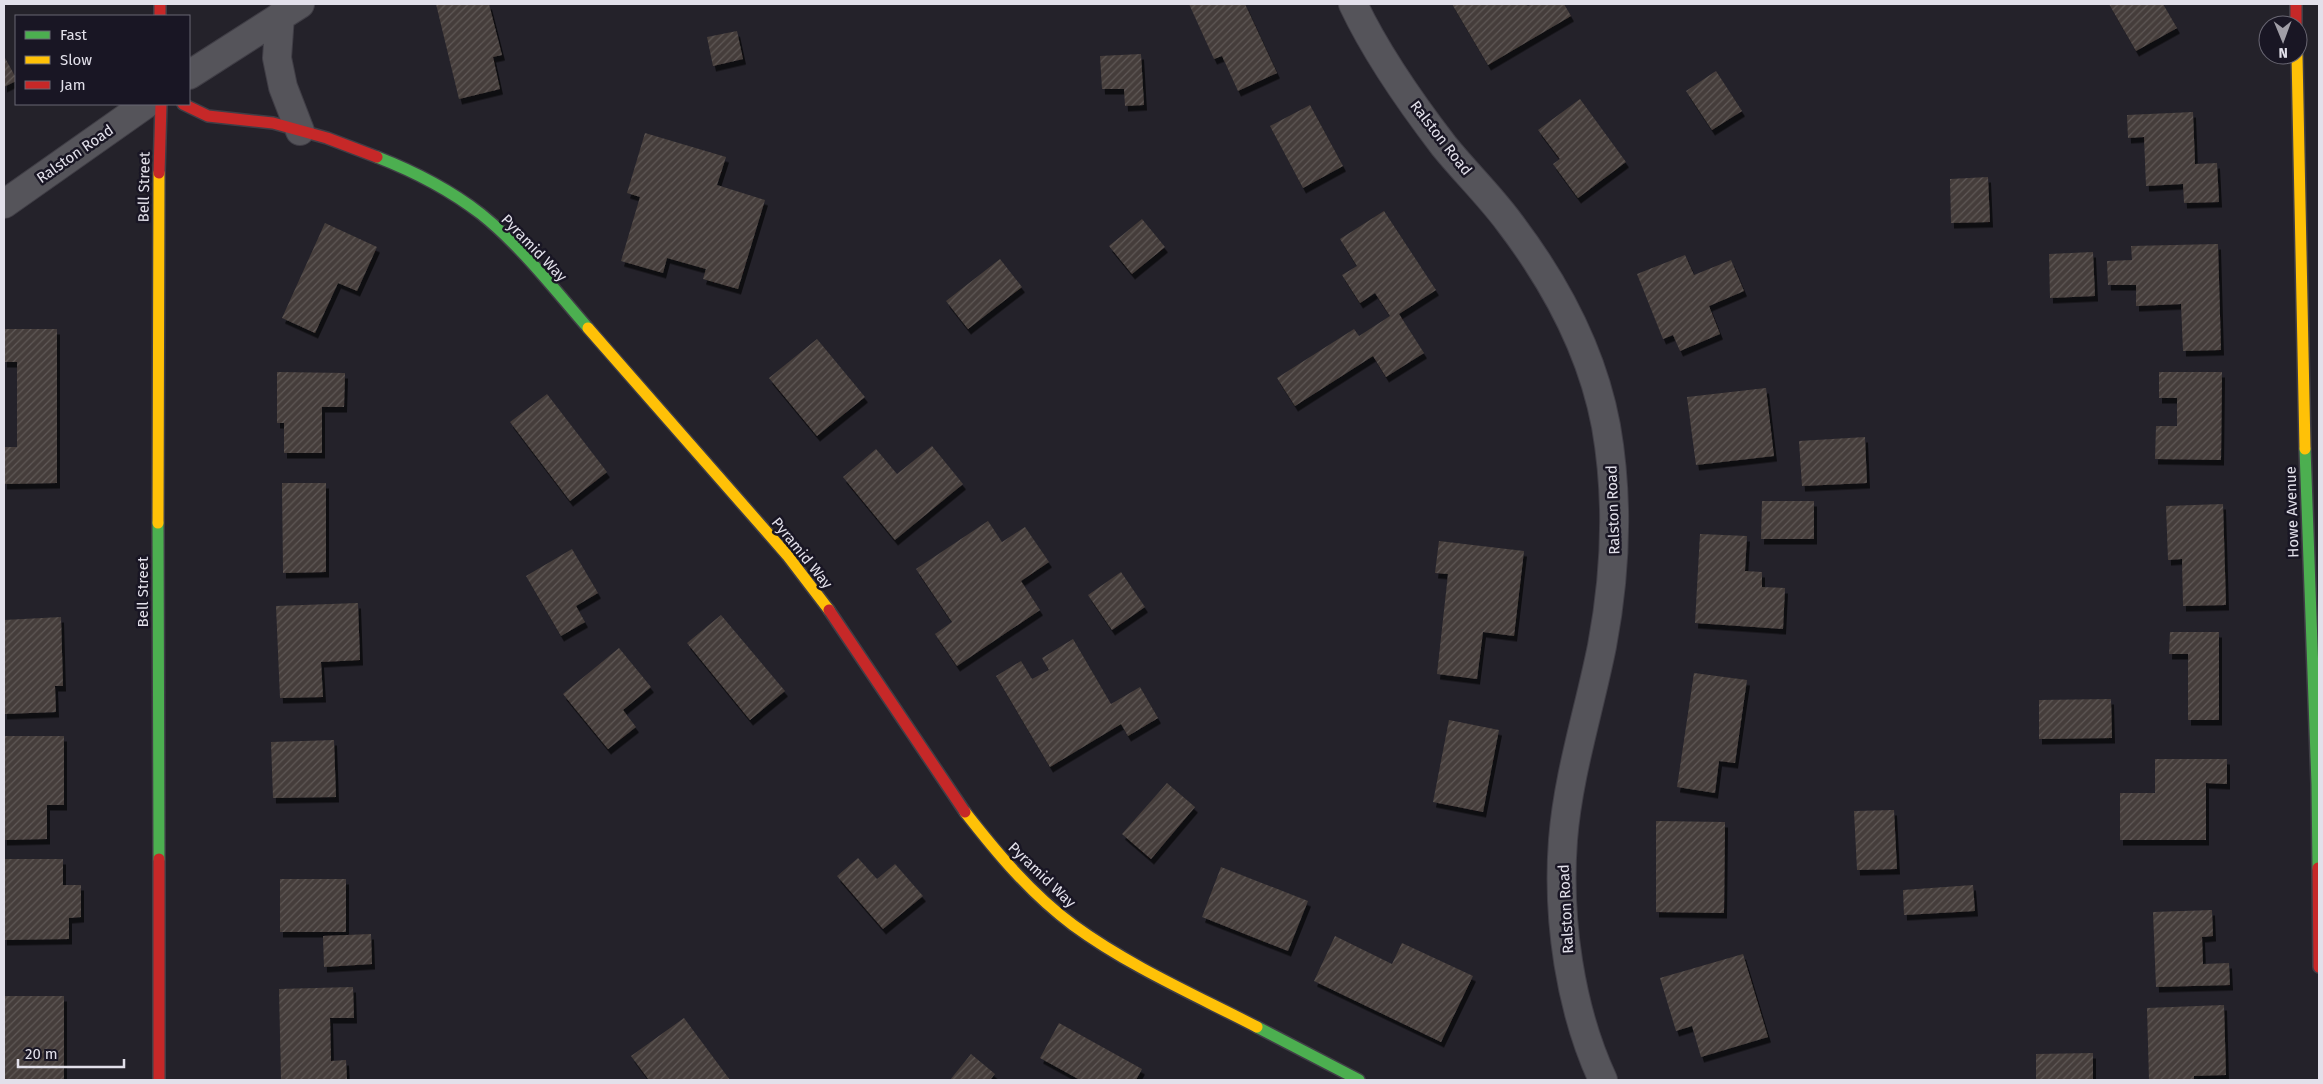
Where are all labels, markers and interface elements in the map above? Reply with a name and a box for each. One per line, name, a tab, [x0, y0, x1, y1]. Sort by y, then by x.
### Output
legend	[15, 15, 190, 105]
north arrow	[2258, 15, 2308, 65]
text: Fast	[60, 26, 87, 44]
text: N	[2278, 44, 2288, 61]
text: Slow	[60, 51, 92, 69]
text: Jam	[60, 76, 86, 94]
street label: Ralston Road	[1406, 97, 1476, 179]
street label: Ralston Road	[33, 121, 117, 187]
street label: Bell Street	[134, 151, 154, 223]
street label: Pyramid Way	[497, 211, 571, 286]
street label: Ralston Road	[1602, 465, 1624, 555]
street label: Howe Avenue	[2281, 466, 2303, 558]
street label: Pyramid Way	[768, 514, 837, 593]
street label: Bell Street	[134, 556, 152, 627]
street label: Pyramid Way	[1005, 838, 1080, 912]
street label: Ralston Road	[1555, 864, 1577, 954]
scale bar	[18, 1036, 124, 1068]
text: 20 m	[25, 1045, 58, 1063]

